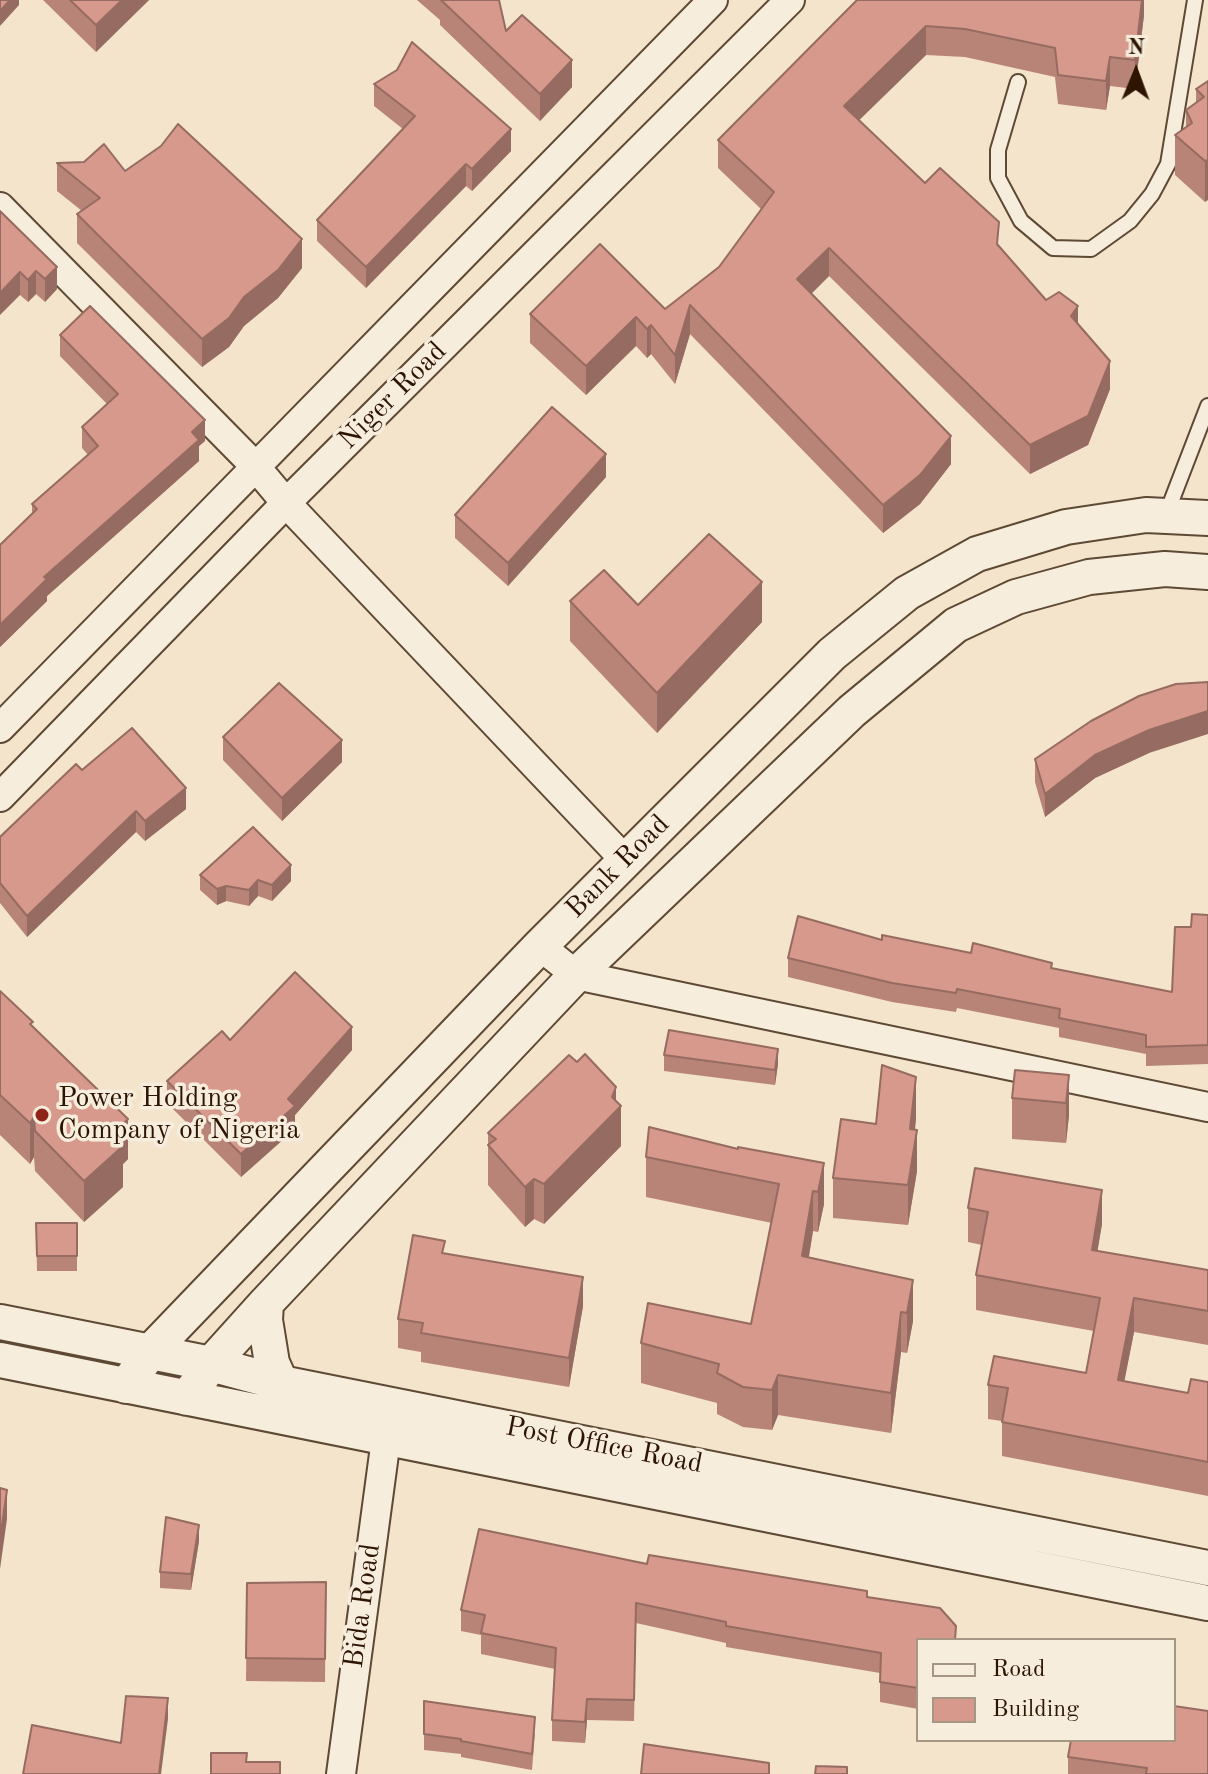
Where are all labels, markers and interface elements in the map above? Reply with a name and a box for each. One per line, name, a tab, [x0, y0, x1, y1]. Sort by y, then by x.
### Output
north arrow	[1096, 32, 1176, 112]
text: N	[1128, 37, 1145, 59]
street label: Niger Road	[332, 335, 454, 457]
street label: Bank Road	[559, 808, 677, 926]
place label: Power Holding Company of Nigeria	[58, 1082, 300, 1148]
marker: Power Holding Company of Nigeria	[33, 1106, 51, 1124]
street label: Post Office Road	[503, 1410, 705, 1482]
street label: Bida Road	[338, 1541, 388, 1671]
legend	[916, 1638, 1176, 1742]
text: Road	[992, 1658, 1045, 1682]
text: Building	[992, 1698, 1079, 1722]

